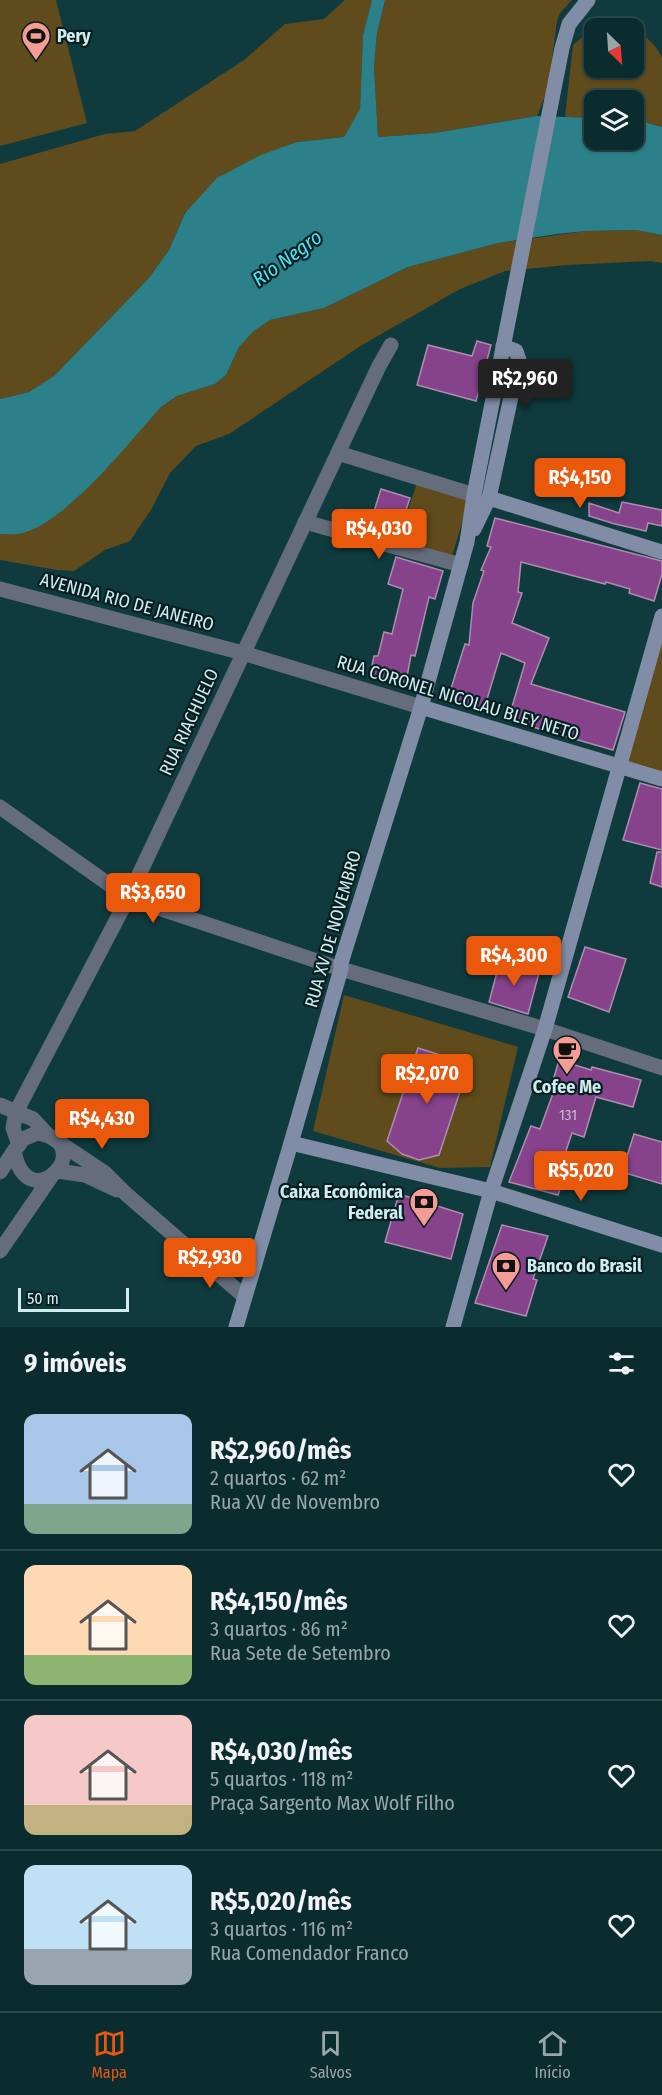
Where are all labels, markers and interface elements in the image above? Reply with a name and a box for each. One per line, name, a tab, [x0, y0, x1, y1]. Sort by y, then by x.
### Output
north arrow	[584, 18, 644, 78]
map controls	[584, 18, 644, 150]
sports icon: Pery	[20, 20, 52, 62]
place label: Pery	[57, 25, 91, 47]
button: layers	[584, 90, 644, 150]
water label: Rio Negro	[248, 225, 326, 291]
pin: R$2,960	[470, 359, 580, 410]
text: R$2,960	[492, 366, 558, 390]
pin: R$4,150	[525, 458, 635, 509]
text: R$4,150	[548, 465, 612, 489]
pin: R$4,030	[324, 509, 434, 560]
text: R$4,030	[346, 516, 412, 540]
street label: AVENIDA RIO DE JANEIRO	[38, 568, 216, 636]
street label: RUA CORONEL NICOLAU BLEY NETO	[334, 651, 582, 745]
street label: RUA RIACHUELO	[155, 665, 223, 779]
street label: RUA XV DE NOVEMBRO	[300, 848, 366, 1010]
pin: R$3,650	[98, 873, 208, 924]
text: R$3,650	[120, 880, 186, 904]
pin: R$4,300	[459, 936, 569, 987]
text: R$4,300	[480, 943, 548, 967]
cafe icon: Cofee Me	[551, 1034, 583, 1076]
pin: R$2,070	[372, 1054, 482, 1105]
text: R$2,070	[395, 1061, 459, 1085]
place label: Cofee Me	[533, 1076, 601, 1098]
pin: R$4,430	[47, 1099, 157, 1150]
text: R$4,430	[69, 1106, 135, 1130]
house number: 131	[559, 1106, 577, 1124]
pin: R$5,020	[526, 1151, 636, 1202]
text: R$5,020	[548, 1158, 614, 1182]
place label: Caixa Econômica Federal	[280, 1181, 403, 1224]
bank icon: Caixa Econômica Federal	[408, 1186, 440, 1228]
pin: R$2,930	[155, 1238, 265, 1289]
text: R$2,930	[178, 1245, 242, 1269]
bank icon: Banco do Brasil	[490, 1250, 522, 1292]
place label: Banco do Brasil	[527, 1255, 642, 1277]
scale bar	[18, 1285, 129, 1312]
text: 50 m	[27, 1289, 59, 1308]
icon: filters	[605, 1347, 638, 1380]
text: 9 imóveis	[24, 1348, 126, 1379]
text: R$2,960/mês	[210, 1435, 351, 1466]
icon: home	[72, 1438, 144, 1510]
icon: heart	[605, 1458, 638, 1491]
text: 2 quartos · 62 m²	[210, 1466, 346, 1490]
text: Rua XV de Novembro	[210, 1490, 380, 1514]
text: R$4,150/mês	[210, 1586, 348, 1617]
icon: home	[72, 1589, 144, 1661]
icon: heart	[605, 1609, 638, 1642]
text: 3 quartos · 86 m²	[210, 1617, 348, 1641]
text: Rua Sete de Setembro	[210, 1641, 391, 1665]
text: R$4,030/mês	[210, 1736, 352, 1767]
icon: home	[72, 1739, 144, 1811]
icon: heart	[605, 1759, 638, 1792]
text: 5 quartos · 118 m²	[210, 1767, 353, 1791]
text: Praça Sargento Max Wolf Filho	[210, 1791, 455, 1815]
text: R$5,020/mês	[210, 1886, 352, 1917]
icon: home	[72, 1889, 144, 1961]
icon: heart	[605, 1909, 638, 1942]
text: 3 quartos · 116 m²	[210, 1917, 353, 1941]
text: Rua Comendador Franco	[210, 1941, 409, 1965]
tab: Mapa	[91, 2027, 127, 2082]
tab: Salvos	[310, 2027, 352, 2082]
tab: Início	[535, 2027, 571, 2082]

